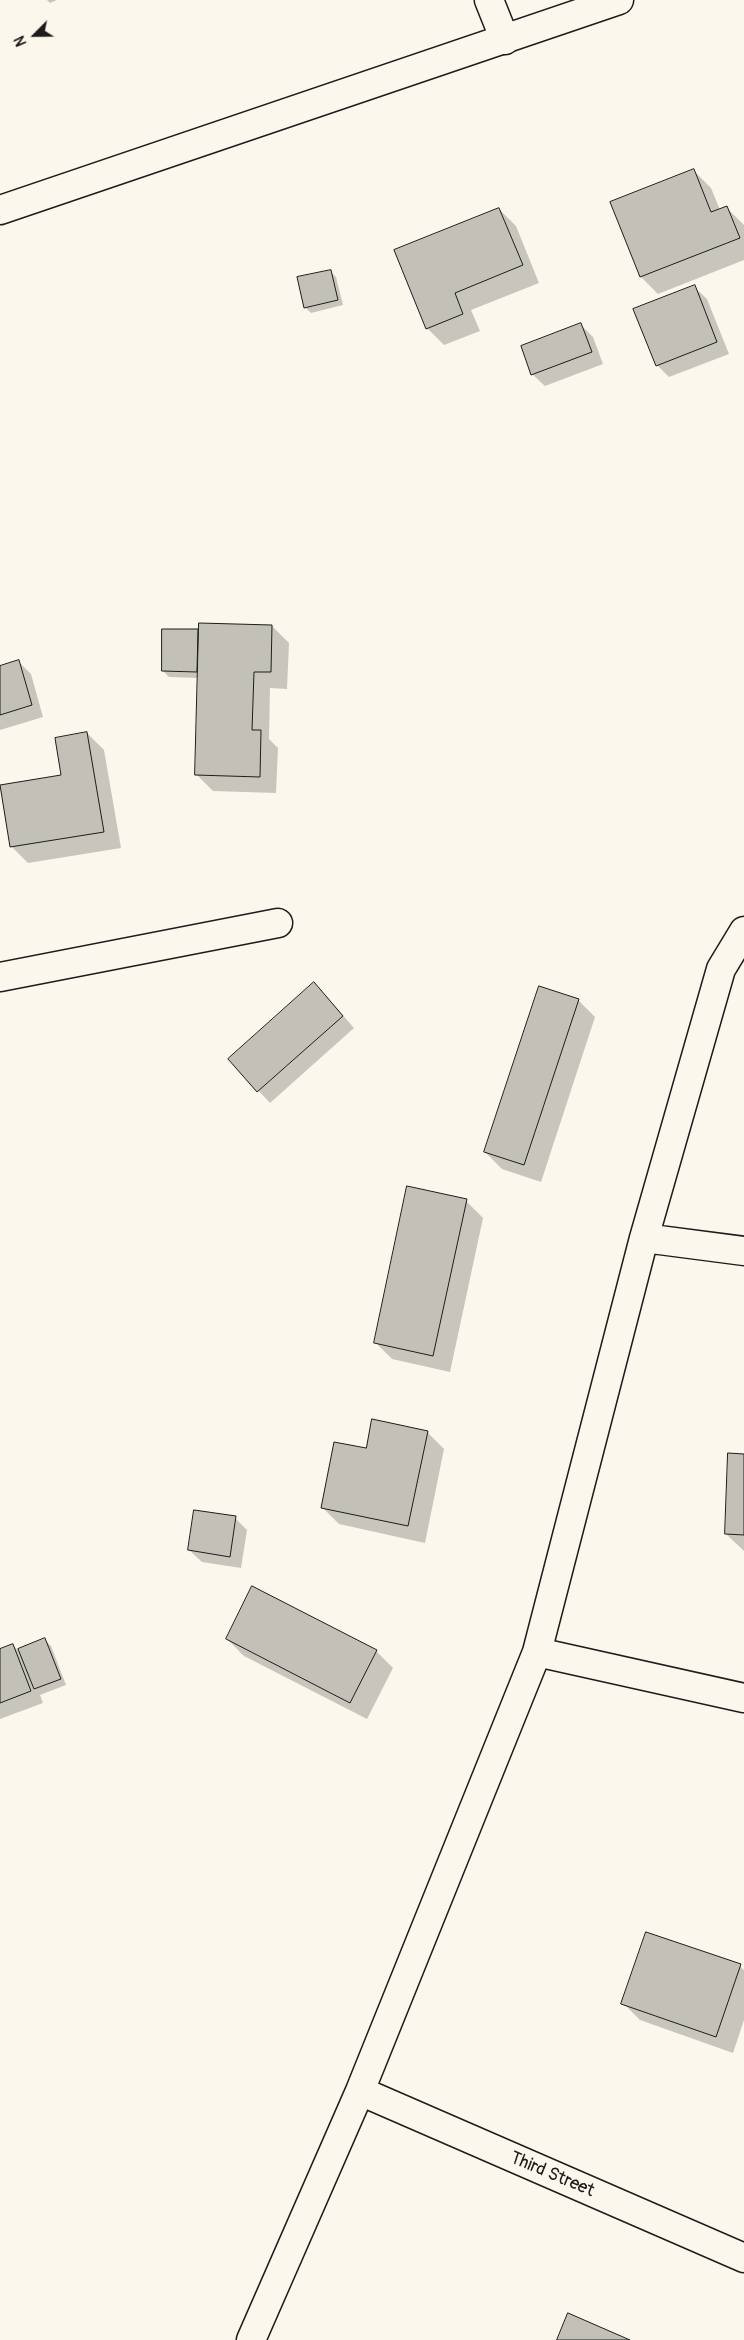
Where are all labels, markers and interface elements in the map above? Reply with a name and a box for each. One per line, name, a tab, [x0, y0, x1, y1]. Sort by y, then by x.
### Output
north arrow	[10, 10, 60, 60]
text: N	[11, 33, 30, 49]
street label: Third Street	[507, 2148, 597, 2202]

